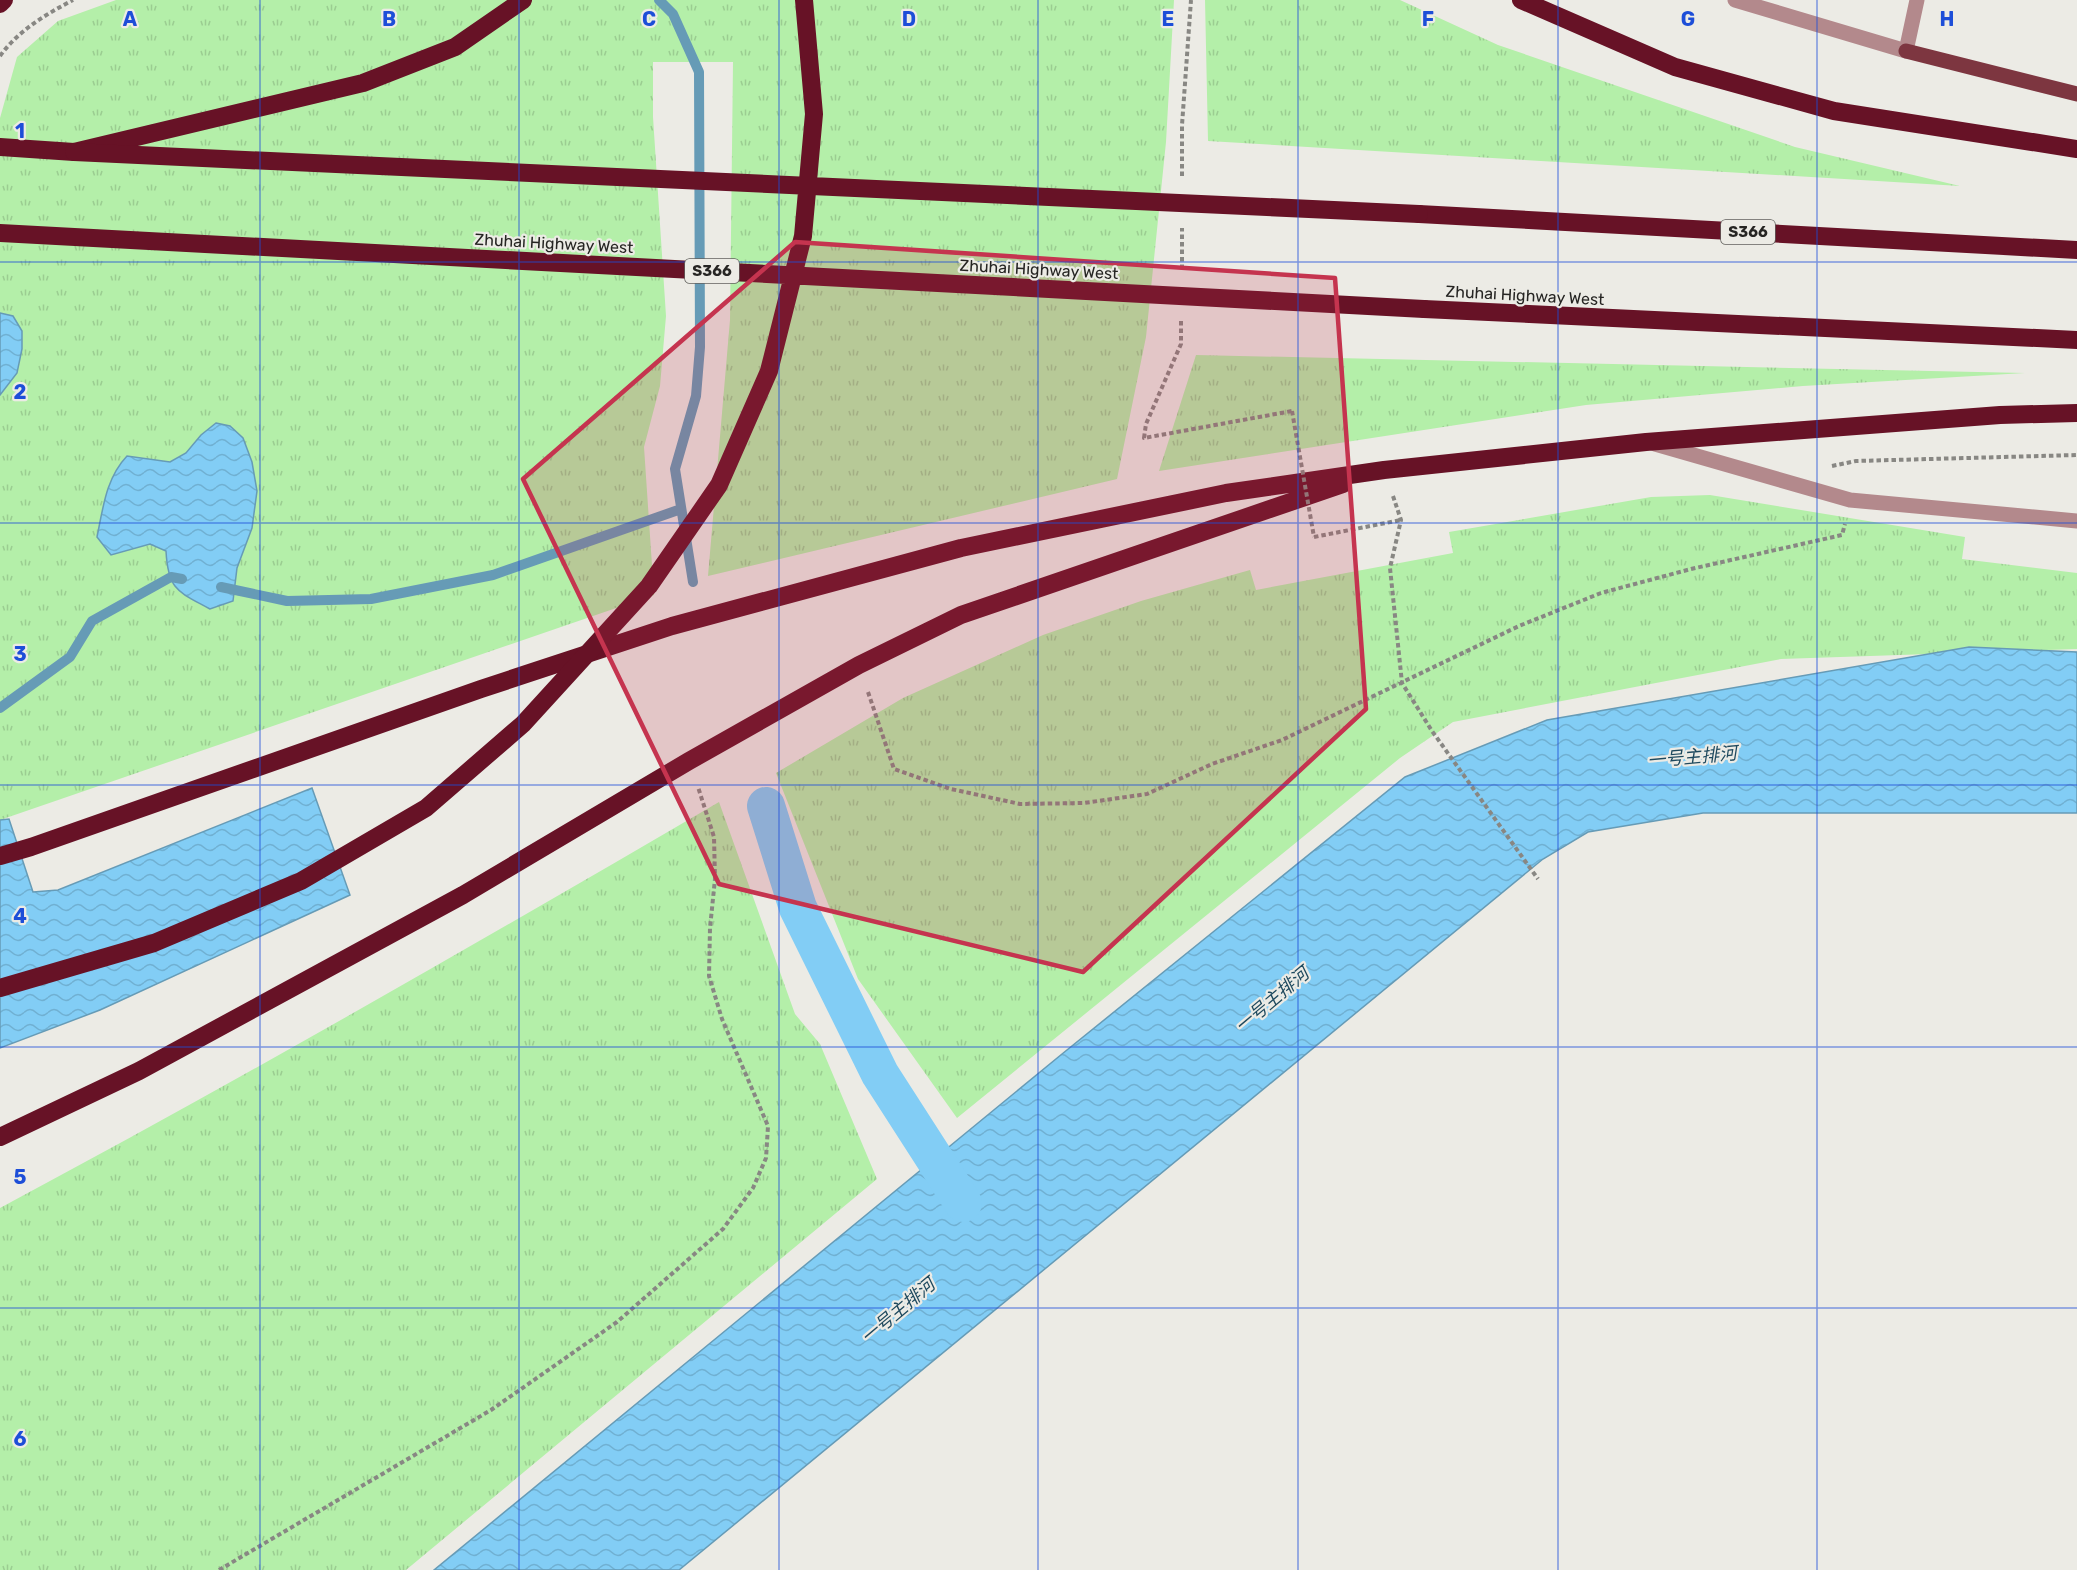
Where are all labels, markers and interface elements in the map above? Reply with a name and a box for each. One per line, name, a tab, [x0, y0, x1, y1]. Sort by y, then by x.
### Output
text: A	[123, 7, 138, 31]
text: B	[382, 7, 396, 31]
text: C	[642, 7, 656, 31]
text: D	[902, 7, 916, 31]
text: E	[1162, 7, 1174, 31]
text: F	[1422, 7, 1434, 31]
text: G	[1681, 7, 1695, 31]
text: H	[1940, 7, 1954, 31]
text: 1	[15, 119, 25, 143]
road number: S366	[1721, 220, 1775, 244]
street label: Zhuhai Highway West	[474, 230, 634, 257]
street label: Zhuhai Highway West	[959, 256, 1119, 283]
road number: S366	[685, 259, 739, 283]
street label: Zhuhai Highway West	[1445, 282, 1605, 309]
text: 2	[14, 380, 27, 404]
text: 3	[13, 642, 27, 666]
water label: 一号主排河	[1646, 742, 1741, 772]
text: 4	[13, 904, 27, 928]
water label: 一号主排河	[1230, 961, 1316, 1037]
text: 5	[14, 1165, 27, 1189]
water label: 一号主排河	[856, 1272, 942, 1348]
text: 6	[13, 1427, 27, 1451]

